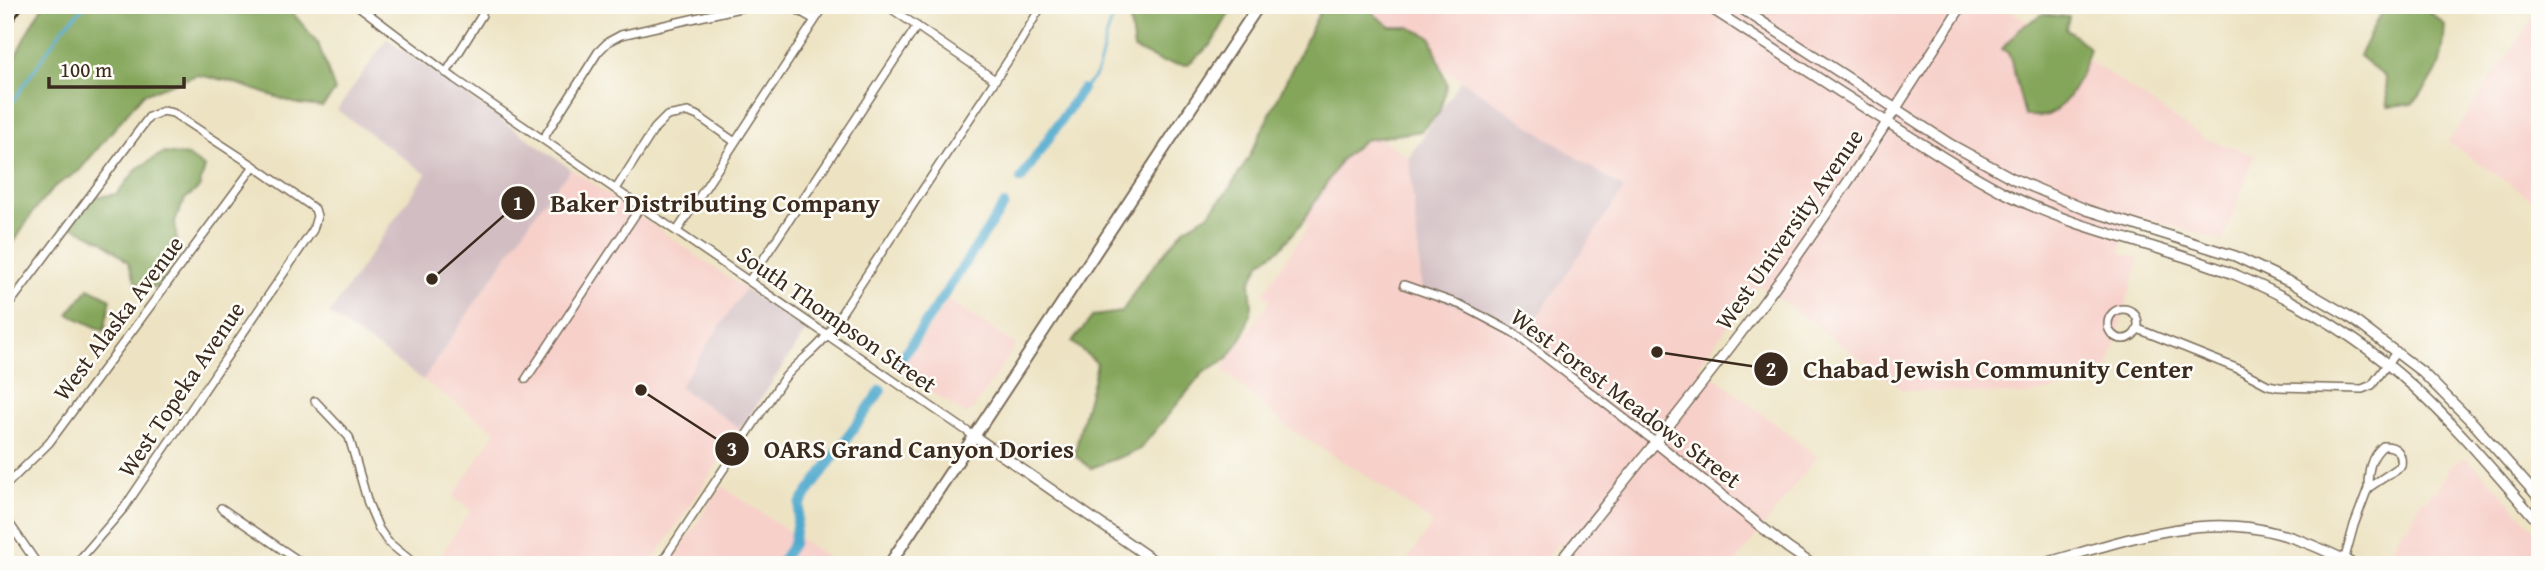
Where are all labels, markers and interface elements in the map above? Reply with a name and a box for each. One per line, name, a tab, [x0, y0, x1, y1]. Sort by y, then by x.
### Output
scale bar	[49, 46, 184, 90]
text: 100 m	[60, 54, 112, 85]
street label: West University Avenue	[1706, 121, 1872, 337]
callout: Baker Distributing Company	[501, 179, 894, 226]
text: Baker Distributing Company	[550, 183, 880, 222]
text: 1	[513, 187, 523, 218]
street label: West Alaska Avenue	[44, 228, 192, 408]
street label: South Thompson Street	[730, 237, 945, 402]
street label: West Topeka Avenue	[109, 294, 253, 484]
street label: West Forest Meadows Street	[1503, 300, 1749, 497]
callout: Chabad Jewish Community Center	[1754, 345, 2207, 392]
text: Chabad Jewish Community Center	[1803, 349, 2193, 388]
text: 2	[1766, 353, 1776, 384]
callout: OARS Grand Canyon Dories	[714, 426, 1088, 473]
text: OARS Grand Canyon Dories	[764, 429, 1074, 468]
text: 3	[727, 433, 737, 464]

